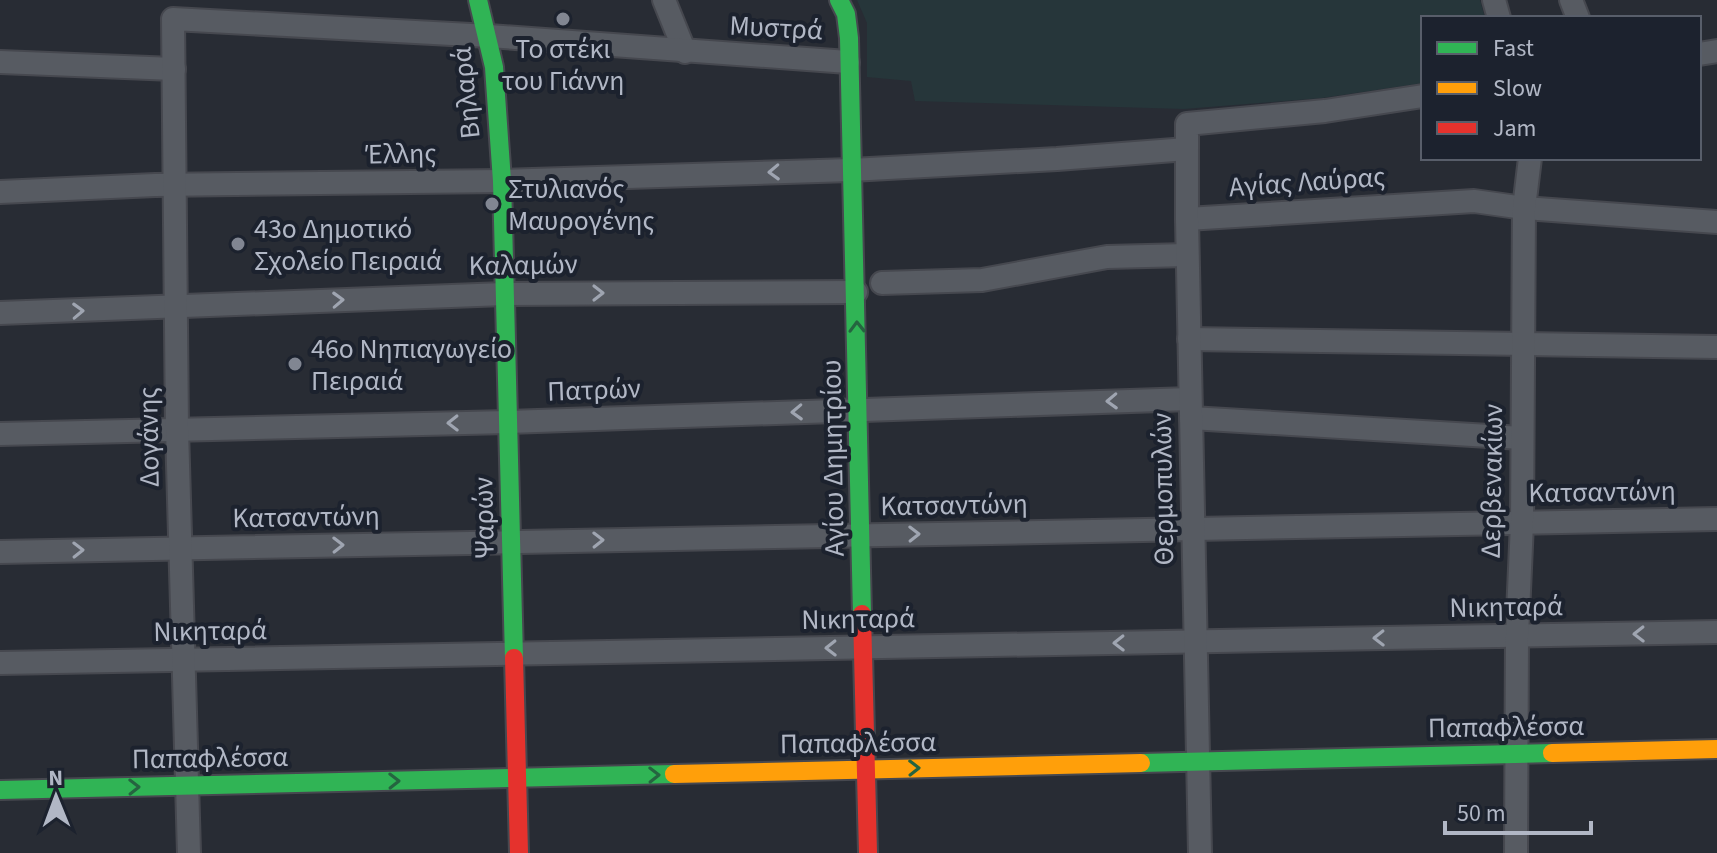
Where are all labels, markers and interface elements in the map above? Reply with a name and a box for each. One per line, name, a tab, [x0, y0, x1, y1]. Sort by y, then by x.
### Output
street label: Μυστρά	[728, 6, 824, 50]
marker: Το στέκι του Γιάννη	[554, 10, 572, 28]
legend	[1421, 16, 1701, 160]
place label: Το στέκι του Γιάννη	[502, 29, 624, 101]
text: Fast	[1493, 31, 1534, 66]
street label: Βηλαρά	[441, 45, 491, 141]
text: Slow	[1493, 71, 1542, 106]
text: Jam	[1493, 111, 1537, 146]
street label: Έλλης	[364, 133, 437, 175]
street label: Αγίας Λαύρας	[1228, 157, 1387, 207]
one-way arrow	[767, 164, 779, 181]
place label: Στυλιανός Μαυρογένης	[508, 169, 655, 241]
marker: Στυλιανός Μαυρογένης	[483, 195, 501, 213]
place label: 43ο Δημοτικό Σχολείο Πειραιά	[254, 209, 442, 281]
marker: 43ο Δημοτικό Σχολείο Πειραιά	[229, 235, 247, 253]
street label: Καλαμών	[468, 244, 578, 286]
one-way arrow	[592, 284, 605, 302]
one-way arrow	[332, 291, 345, 308]
one-way arrow	[72, 302, 85, 319]
one-way arrow	[848, 320, 865, 333]
place label: 46ο Νηπιαγωγείο Πειραιά	[311, 329, 512, 401]
marker: 46ο Νηπιαγωγείο Πειραιά	[286, 355, 304, 373]
street label: Αγίου Δημητρίου	[811, 359, 855, 557]
street label: Πατρών	[547, 368, 642, 412]
street label: Δογάνης	[128, 386, 170, 488]
one-way arrow	[1105, 393, 1118, 410]
street label: Δερβενακίων	[1471, 403, 1513, 559]
one-way arrow	[790, 404, 803, 421]
street label: Θερμοπυλών	[1142, 412, 1184, 566]
one-way arrow	[446, 414, 459, 432]
street label: Κατσαντώνη	[1528, 471, 1676, 513]
street label: Ψαρών	[463, 476, 505, 559]
street label: Κατσαντώνη	[880, 484, 1028, 526]
street label: Κατσαντώνη	[232, 496, 380, 538]
one-way arrow	[908, 526, 921, 543]
one-way arrow	[592, 532, 605, 549]
one-way arrow	[332, 537, 345, 554]
one-way arrow	[72, 542, 85, 559]
street label: Νικηταρά	[1449, 586, 1563, 628]
street label: Νικηταρά	[801, 598, 915, 640]
street label: Νικηταρά	[153, 610, 267, 652]
one-way arrow	[1632, 625, 1645, 642]
one-way arrow	[1372, 630, 1385, 647]
one-way arrow	[1112, 634, 1125, 652]
one-way arrow	[824, 640, 837, 657]
street label: Παπαφλέσσα	[1428, 706, 1585, 748]
street label: Παπαφλέσσα	[780, 722, 937, 764]
street label: Παπαφλέσσα	[132, 737, 289, 779]
north arrow	[16, 757, 96, 837]
one-way arrow	[908, 760, 921, 777]
text: N	[48, 762, 63, 794]
one-way arrow	[648, 766, 661, 783]
one-way arrow	[388, 772, 401, 789]
one-way arrow	[128, 778, 141, 795]
scale bar	[1445, 785, 1591, 835]
text: 50 m	[1457, 796, 1506, 831]

